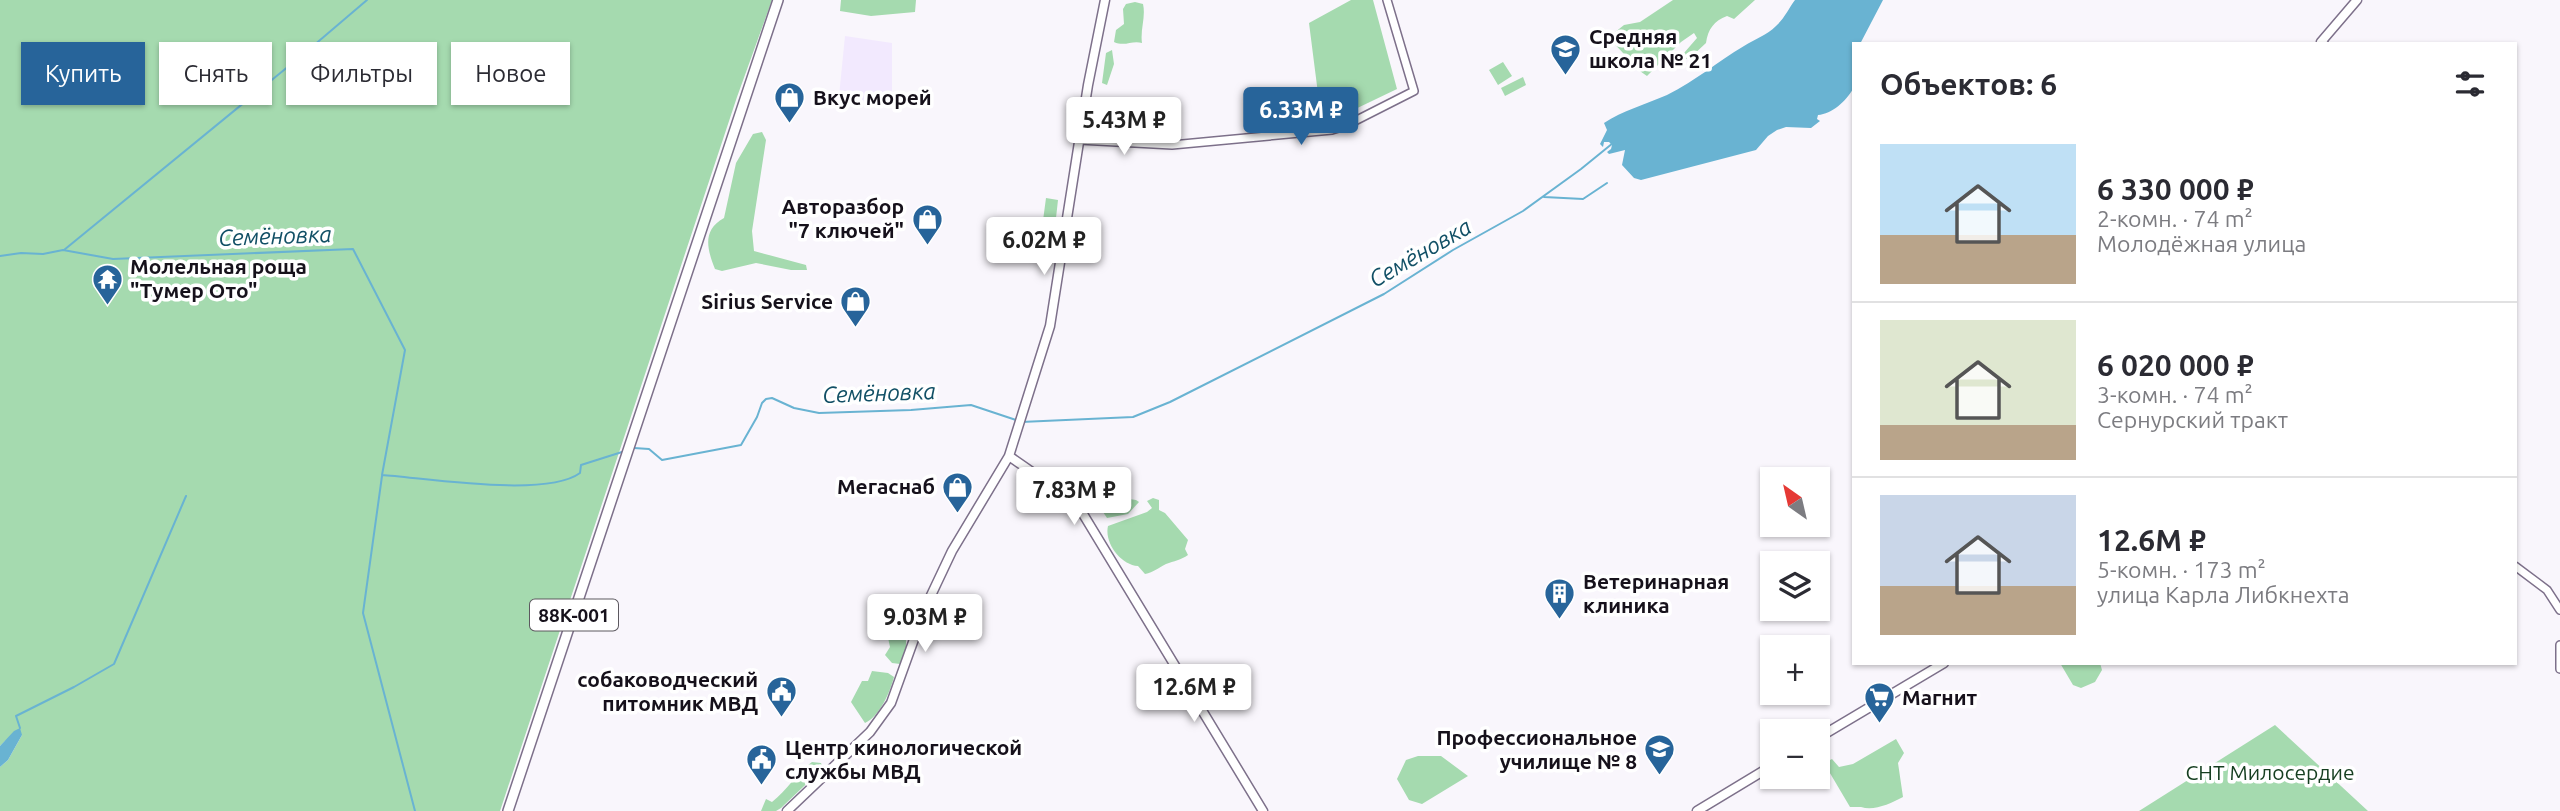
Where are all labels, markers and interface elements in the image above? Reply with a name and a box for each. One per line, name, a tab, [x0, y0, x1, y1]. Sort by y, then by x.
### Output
place label: Средняя школа № 21	[1589, 24, 1712, 72]
school or university icon: Средняя школа № 21	[1549, 32, 1583, 76]
chip: Купить	[21, 42, 145, 105]
chip: Снять	[159, 42, 272, 105]
chip: Фильтры	[286, 42, 437, 105]
chip: Новое	[451, 42, 570, 105]
icon: filters	[2451, 65, 2489, 103]
text: Объектов: 6	[1880, 67, 2057, 101]
shop icon: Вкус морей	[773, 81, 807, 125]
place label: Вкус морей	[813, 85, 932, 109]
pin: 6.33M ₽	[1236, 88, 1366, 147]
pin: 5.43M ₽	[1059, 97, 1189, 157]
text: 6.33M ₽	[1259, 97, 1343, 122]
text: 5.43M ₽	[1082, 107, 1166, 132]
icon: home	[1936, 172, 2020, 256]
text: 6 330 000 ₽	[2097, 172, 2254, 206]
place label: Авторазбор "7 ключей"	[782, 194, 904, 242]
shop icon: Авторазбор "7 ключей"	[910, 202, 944, 246]
text: 2-комн. · 74 m²	[2097, 206, 2253, 231]
water label: Семёновка	[1364, 213, 1475, 292]
pin: 6.02M ₽	[979, 218, 1109, 277]
water label: Семёновка	[218, 221, 332, 250]
text: 6.02M ₽	[1002, 227, 1086, 252]
text: Молодёжная улица	[2097, 231, 2306, 256]
place label: Молельная роща "Тумер Ото"	[130, 254, 307, 302]
temple icon: Молельная роща "Тумер Ото"	[90, 262, 124, 306]
shop icon: Sirius Service	[839, 285, 873, 329]
place label: Sirius Service	[701, 289, 833, 313]
icon: home	[1936, 348, 2020, 432]
text: 6 020 000 ₽	[2097, 348, 2254, 382]
water label: Семёновка	[822, 378, 936, 407]
text: 3-комн. · 74 m²	[2097, 382, 2253, 407]
text: Сернурский тракт	[2097, 407, 2288, 432]
north arrow	[1760, 467, 1830, 537]
map controls	[1760, 467, 1830, 789]
pin: 7.83M ₽	[1009, 468, 1139, 527]
shop icon: Мегаснаб	[941, 470, 975, 514]
place label: Мегаснаб	[837, 474, 935, 498]
text: 7.83M ₽	[1032, 477, 1116, 502]
icon: home	[1936, 523, 2020, 607]
text: 12.6M ₽	[2097, 523, 2206, 557]
button: layers	[1760, 551, 1830, 621]
text: 5-комн. · 173 m²	[2097, 557, 2266, 582]
place label: Ветеринарная клиника	[1583, 569, 1729, 617]
building icon: Ветеринарная клиника	[1543, 577, 1577, 621]
text: улица Карла Либкнехта	[2097, 582, 2350, 607]
pin: 9.03M ₽	[860, 594, 990, 654]
road number: 88К-001	[530, 600, 618, 630]
text: 9.03M ₽	[883, 604, 967, 629]
button: +	[1760, 635, 1830, 705]
pin: 12.6M ₽	[1129, 664, 1259, 724]
place label: собаководческий питомник МВД	[577, 667, 758, 715]
text: 12.6M ₽	[1152, 674, 1236, 699]
public building icon: собаководческий питомник МВД	[764, 675, 798, 719]
supermarket icon: Магнит	[1862, 681, 1896, 725]
place label: Магнит	[1902, 685, 1978, 709]
button: −	[1760, 719, 1830, 789]
place label: Профессиональное училище № 8	[1436, 725, 1637, 773]
school or university icon: Профессиональное училище № 8	[1643, 733, 1677, 777]
place label: Центр кинологической службы МВД	[785, 735, 1022, 783]
public building icon: Центр кинологической службы МВД	[745, 743, 779, 787]
park label: СНТ Милосердие	[2185, 760, 2355, 784]

